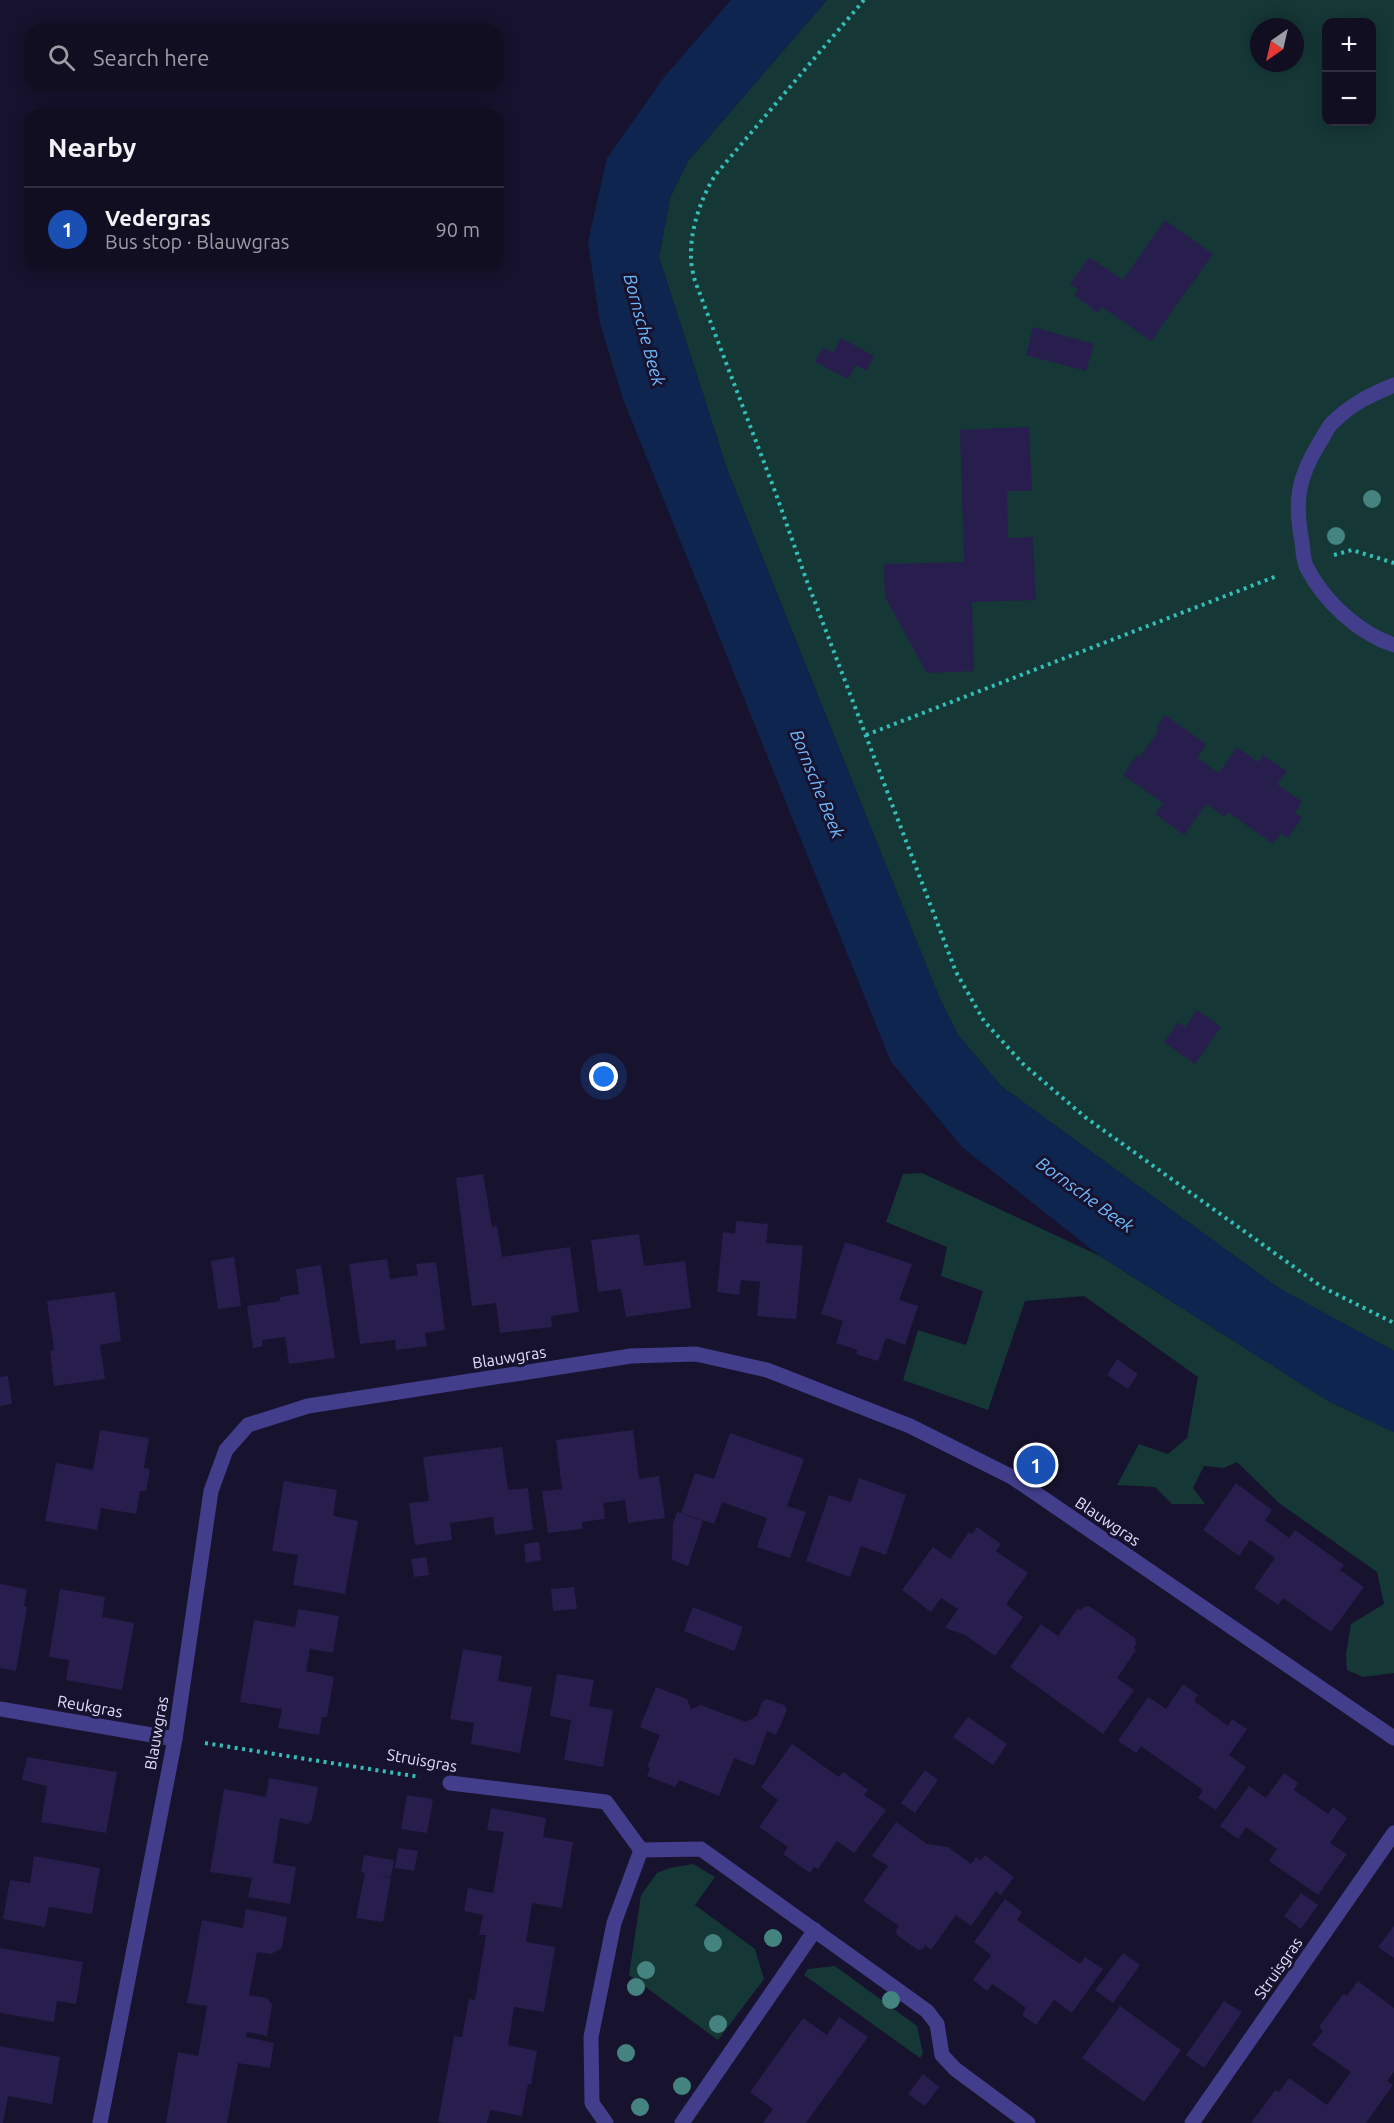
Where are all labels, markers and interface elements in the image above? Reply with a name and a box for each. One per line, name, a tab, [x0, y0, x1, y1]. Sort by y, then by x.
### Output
north arrow	[1250, 18, 1304, 72]
map controls	[1322, 18, 1376, 126]
button: +	[1322, 18, 1376, 72]
search box	[24, 24, 504, 90]
icon: search	[45, 41, 78, 74]
text: Search here	[93, 45, 209, 70]
button: −	[1322, 72, 1376, 126]
text: Nearby	[48, 133, 136, 162]
text: Vedergras	[105, 205, 211, 230]
text: 1	[62, 218, 73, 241]
text: 90 m	[436, 218, 480, 241]
text: Bus stop · Blauwgras	[105, 230, 290, 253]
water label: Bornsche Beek	[620, 271, 670, 389]
water label: Bornsche Beek	[787, 726, 849, 842]
your location	[589, 1062, 618, 1091]
water label: Bornsche Beek	[1033, 1152, 1139, 1237]
street label: Blauwgras	[471, 1342, 547, 1372]
pin: 1	[1016, 1442, 1056, 1488]
street label: Blauwgras	[1072, 1493, 1144, 1549]
street label: Reukgras	[56, 1691, 124, 1721]
street label: Blauwgras	[141, 1695, 171, 1771]
street label: Struisgras	[385, 1745, 459, 1775]
street label: Struisgras	[1250, 1934, 1306, 2002]

